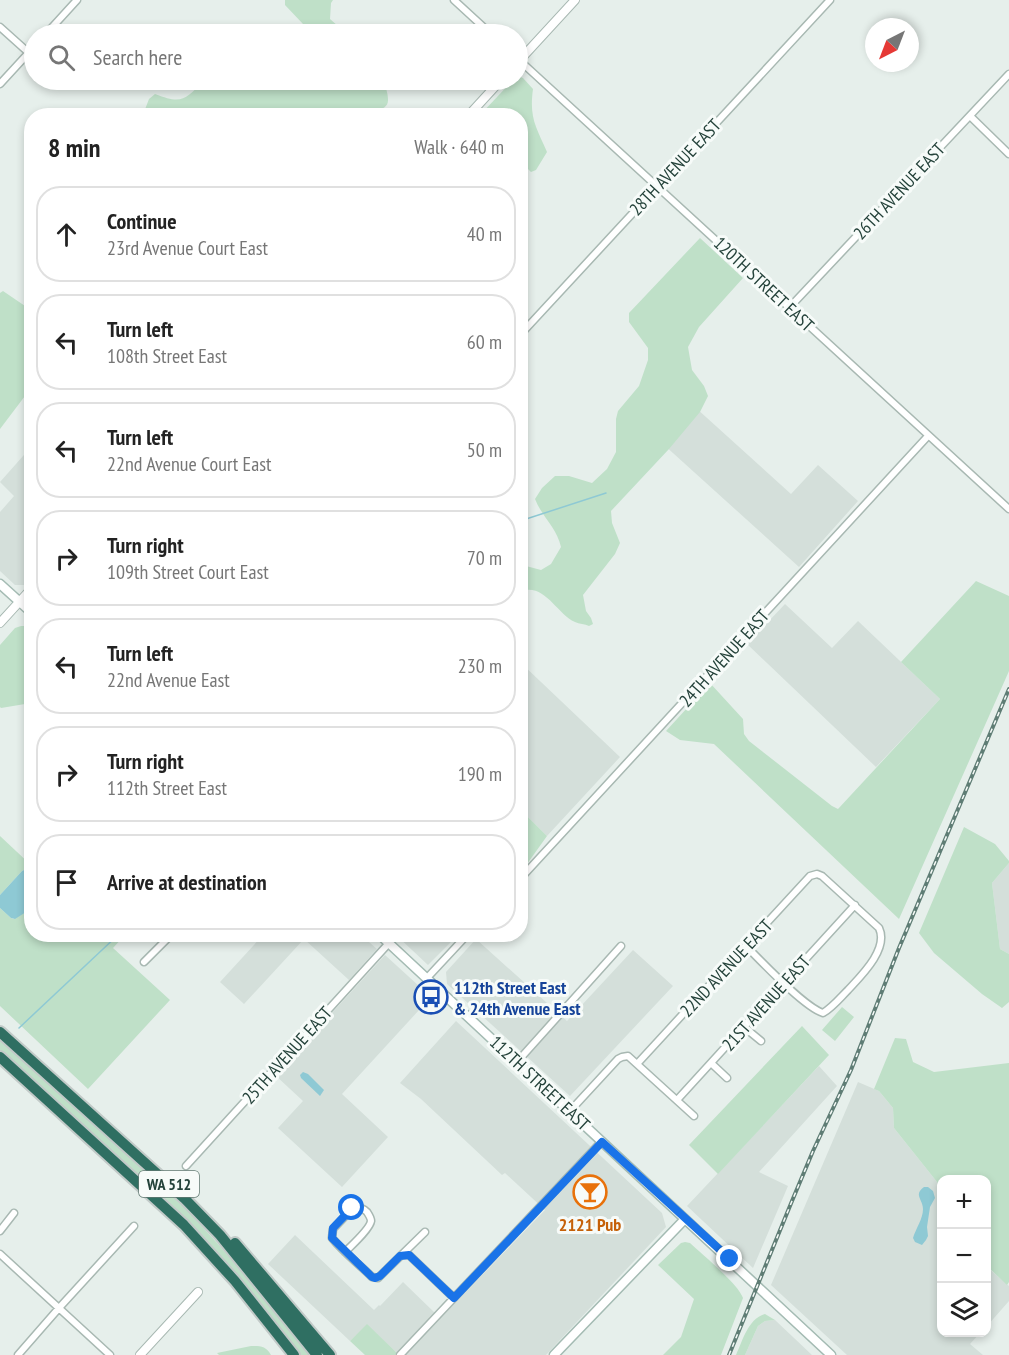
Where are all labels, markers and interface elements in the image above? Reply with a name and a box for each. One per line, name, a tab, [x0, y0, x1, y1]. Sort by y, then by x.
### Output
north arrow	[865, 18, 919, 72]
search box	[24, 24, 528, 90]
icon: search	[45, 41, 78, 74]
text: Search here	[93, 43, 182, 71]
street label: 28TH AVENUE EAST	[624, 114, 726, 220]
text: 8 min	[48, 131, 101, 164]
text: Walk · 640 m	[414, 134, 504, 160]
street label: 26TH AVENUE EAST	[848, 138, 950, 244]
text: Continue	[107, 207, 177, 235]
icon: ahead	[50, 218, 83, 251]
text: 40 m	[467, 221, 502, 247]
street label: 120TH STREET EAST	[709, 232, 819, 336]
text: 23rd Avenue Court East	[107, 235, 268, 261]
text: Turn left	[107, 315, 173, 343]
icon: left	[50, 326, 83, 359]
text: 60 m	[467, 329, 502, 355]
text: 108th Street East	[107, 343, 227, 369]
text: Turn left	[107, 423, 173, 451]
icon: left	[50, 434, 83, 467]
text: 50 m	[467, 437, 502, 463]
text: 22nd Avenue Court East	[107, 451, 271, 477]
text: Turn right	[107, 531, 184, 559]
icon: right	[50, 542, 83, 575]
text: 70 m	[467, 545, 502, 571]
text: 109th Street Court East	[107, 559, 269, 585]
street label: 24TH AVENUE EAST	[674, 604, 774, 712]
text: Turn left	[107, 639, 173, 667]
icon: left	[50, 650, 83, 683]
text: 230 m	[458, 653, 502, 679]
text: 22nd Avenue East	[107, 667, 230, 693]
text: Turn right	[107, 747, 184, 775]
icon: right	[50, 758, 83, 791]
text: 190 m	[458, 761, 502, 787]
text: 112th Street East	[107, 775, 227, 801]
icon: arrive	[50, 866, 83, 899]
text: Arrive at destination	[107, 868, 267, 896]
street label: 22ND AVENUE EAST	[675, 914, 777, 1022]
street label: 21ST AVENUE EAST	[717, 950, 815, 1056]
place label: 112th Street East & 24th Avenue East	[454, 976, 581, 1020]
bus stop icon: 112th Street East & 24th Avenue East	[413, 979, 449, 1015]
street label: 25TH AVENUE EAST	[237, 1001, 337, 1109]
street label: 112TH STREET EAST	[485, 1031, 595, 1135]
road number: WA 512	[139, 1171, 199, 1197]
bar icon: 2121 Pub	[572, 1174, 608, 1210]
map controls	[937, 1175, 991, 1337]
button: +	[937, 1175, 991, 1229]
route start	[338, 1194, 364, 1220]
place label: 2121 Pub	[559, 1213, 621, 1236]
button: −	[937, 1229, 991, 1283]
route end	[716, 1245, 742, 1271]
button: layers	[937, 1283, 991, 1337]

